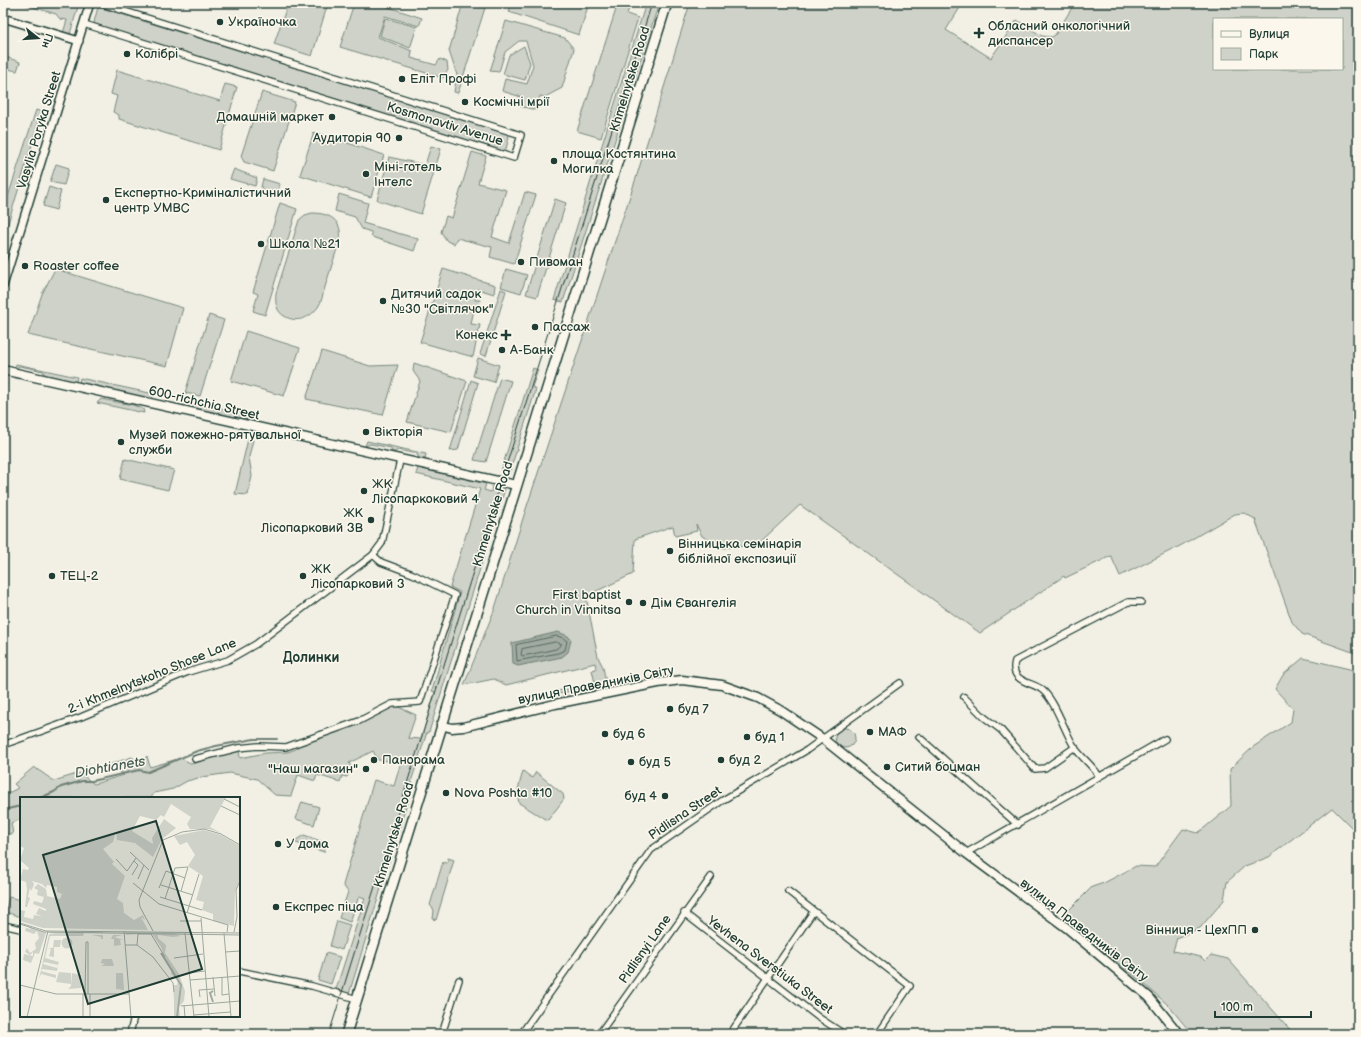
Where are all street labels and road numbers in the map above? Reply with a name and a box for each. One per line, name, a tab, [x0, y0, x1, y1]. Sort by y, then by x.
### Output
street label: Khmelnytske Road	[606, 24, 654, 134]
street label: Vasylia Poryka Street	[13, 69, 65, 191]
street label: Kosmonavtiv Avenue	[385, 99, 506, 149]
street label: 600-richchia Street	[147, 382, 261, 424]
street label: Khmelnytske Road	[469, 459, 517, 569]
street label: 2-i Khmelnytskoho Shose Lane	[65, 635, 239, 717]
street label: вулиця Праведників Світу	[517, 662, 675, 708]
street label: Khmelnytske Road	[370, 780, 418, 890]
street label: Pidlisna Street	[645, 783, 725, 843]
street label: вулиця Праведників Світу	[1017, 875, 1151, 985]
street label: Pidlisnyi Lane	[615, 911, 675, 986]
street label: Yevhena Sverstiuka Street	[703, 912, 836, 1017]

